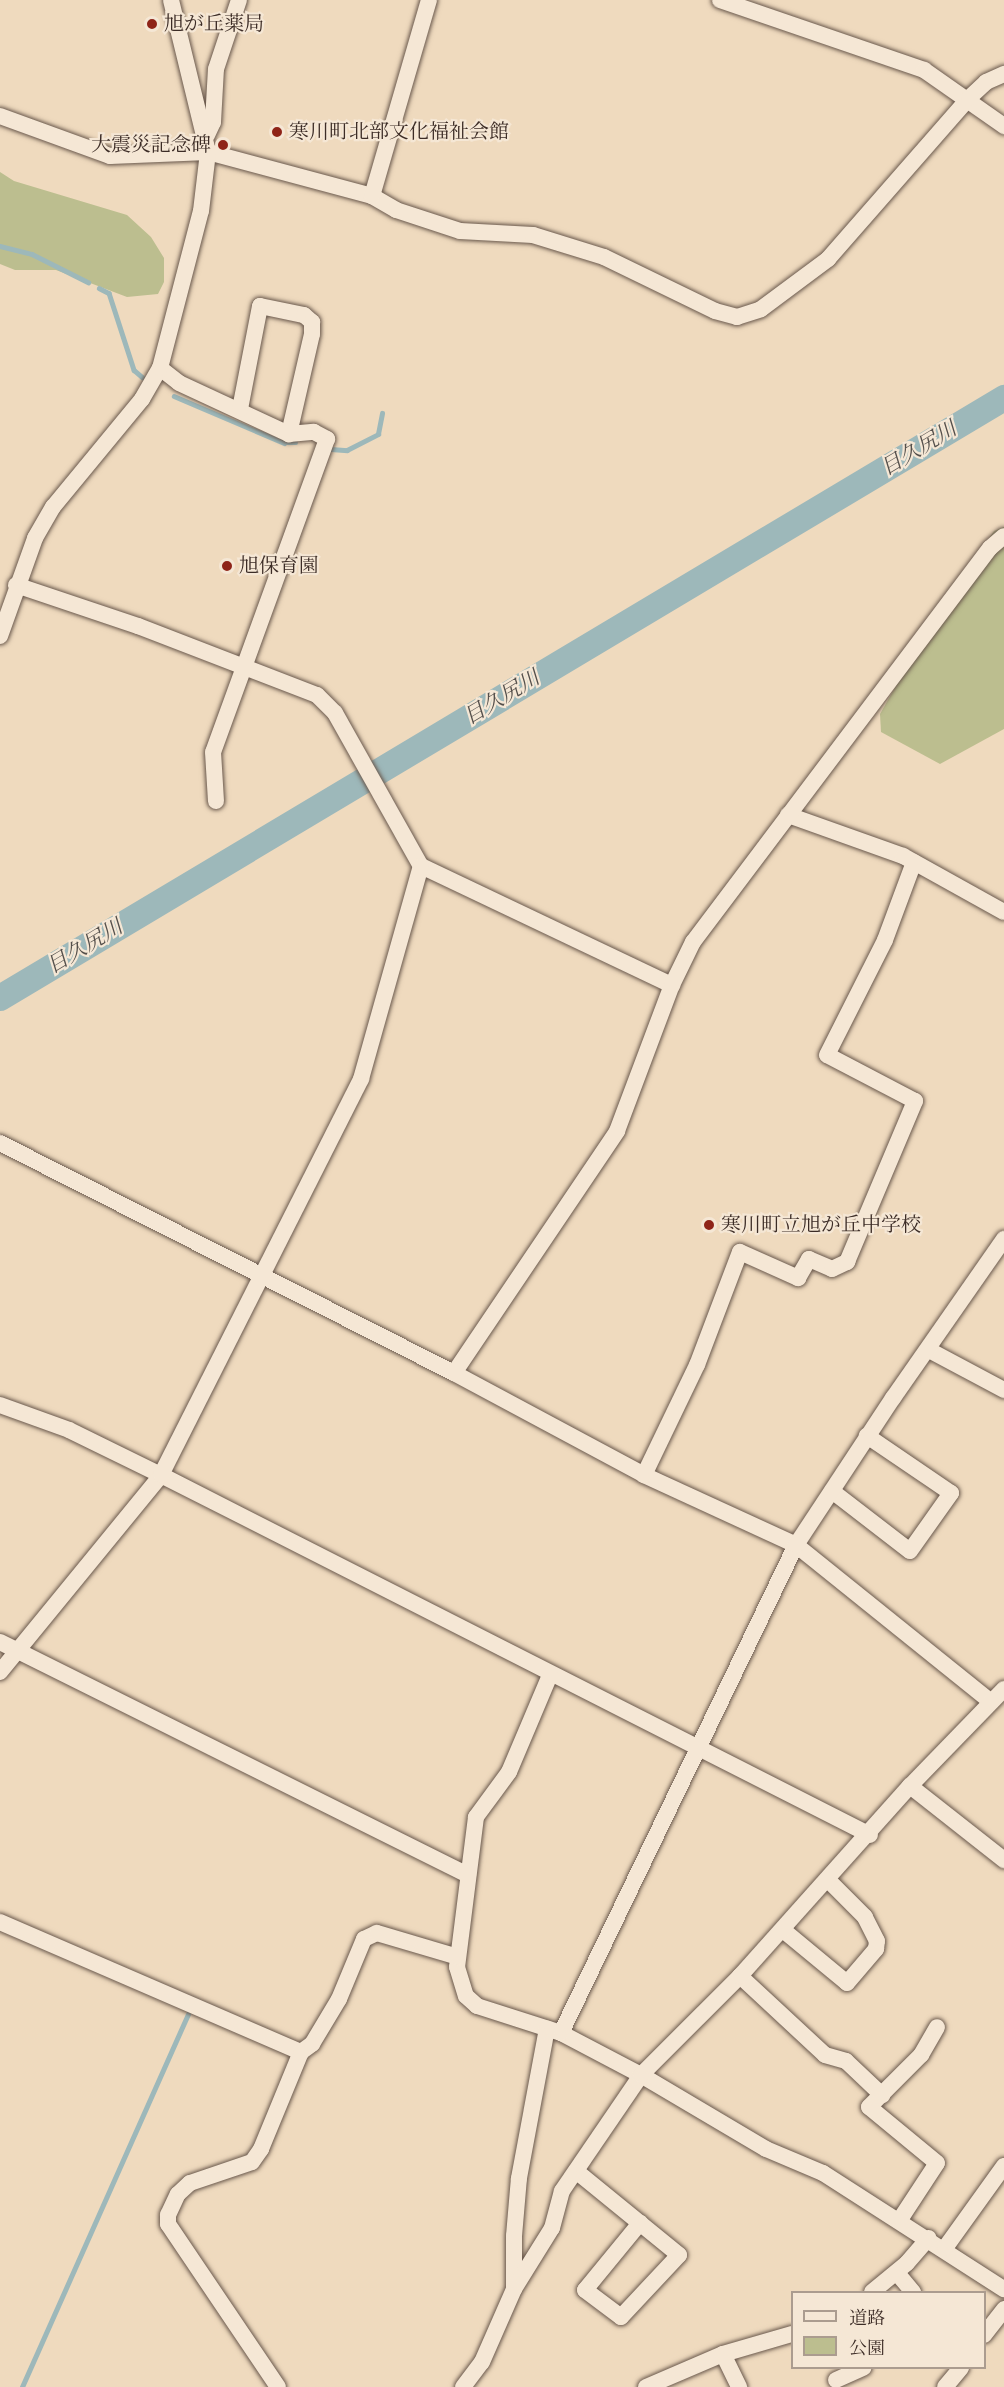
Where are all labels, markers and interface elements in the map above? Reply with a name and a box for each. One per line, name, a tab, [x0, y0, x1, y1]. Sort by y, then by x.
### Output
place label: 旭が丘薬局	[164, 12, 264, 36]
marker: 旭が丘薬局	[145, 17, 159, 31]
place label: 寒川町北部文化福祉会館	[289, 120, 509, 144]
marker: 寒川町北部文化福祉会館	[270, 125, 284, 139]
place label: 大震災記念碑	[91, 133, 211, 157]
marker: 大震災記念碑	[216, 138, 230, 152]
water label: 目久尻川	[877, 417, 961, 481]
place label: 旭保育園	[239, 554, 319, 578]
marker: 旭保育園	[220, 559, 234, 573]
water label: 目久尻川	[460, 666, 544, 730]
water label: 目久尻川	[43, 915, 127, 979]
place label: 寒川町立旭が丘中学校	[721, 1213, 921, 1237]
marker: 寒川町立旭が丘中学校	[702, 1218, 716, 1232]
legend	[791, 2291, 986, 2369]
text: 道路	[849, 2307, 885, 2330]
text: 公園	[849, 2337, 885, 2360]

